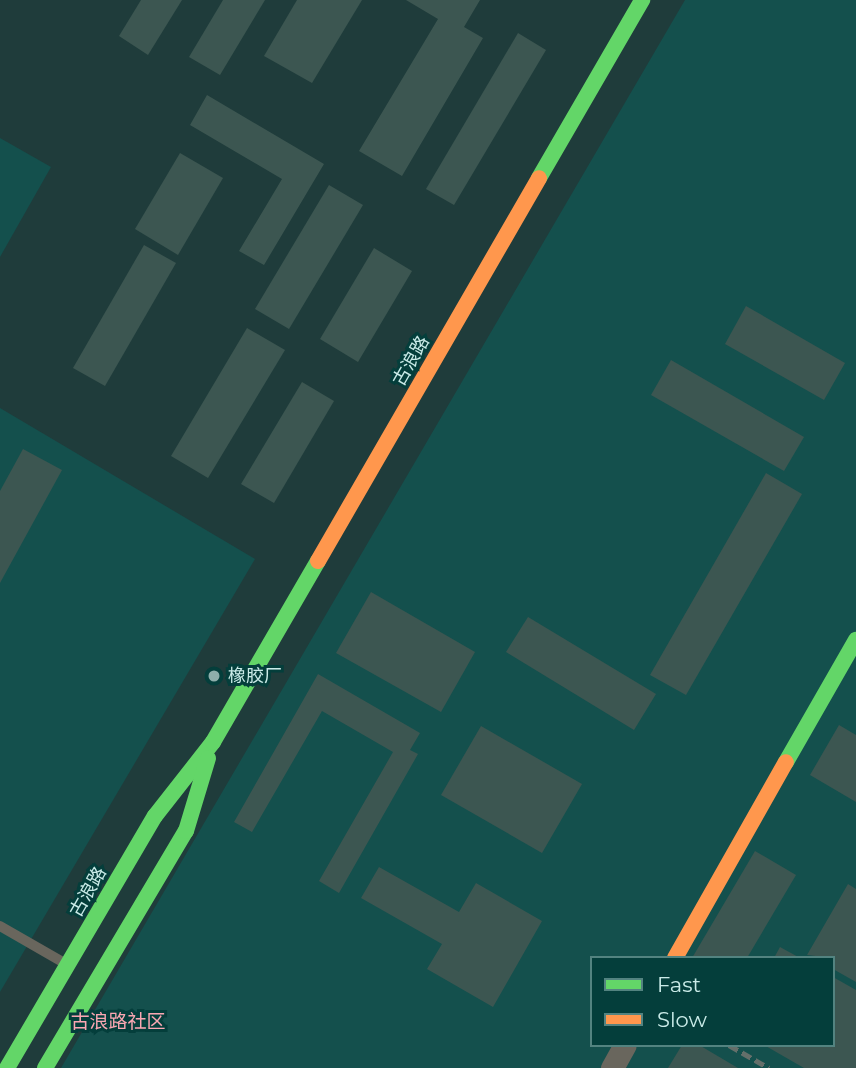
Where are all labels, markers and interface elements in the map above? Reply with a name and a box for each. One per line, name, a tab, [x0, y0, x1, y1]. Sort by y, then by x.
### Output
street label: 古浪路	[388, 332, 434, 390]
place label: 橡胶厂	[228, 665, 282, 687]
marker: 橡胶厂	[206, 668, 222, 684]
street label: 古浪路	[65, 863, 111, 921]
legend	[590, 956, 835, 1047]
text: Fast	[657, 972, 701, 997]
text: Slow	[657, 1007, 707, 1032]
district label: 古浪路社区	[71, 1011, 165, 1033]

